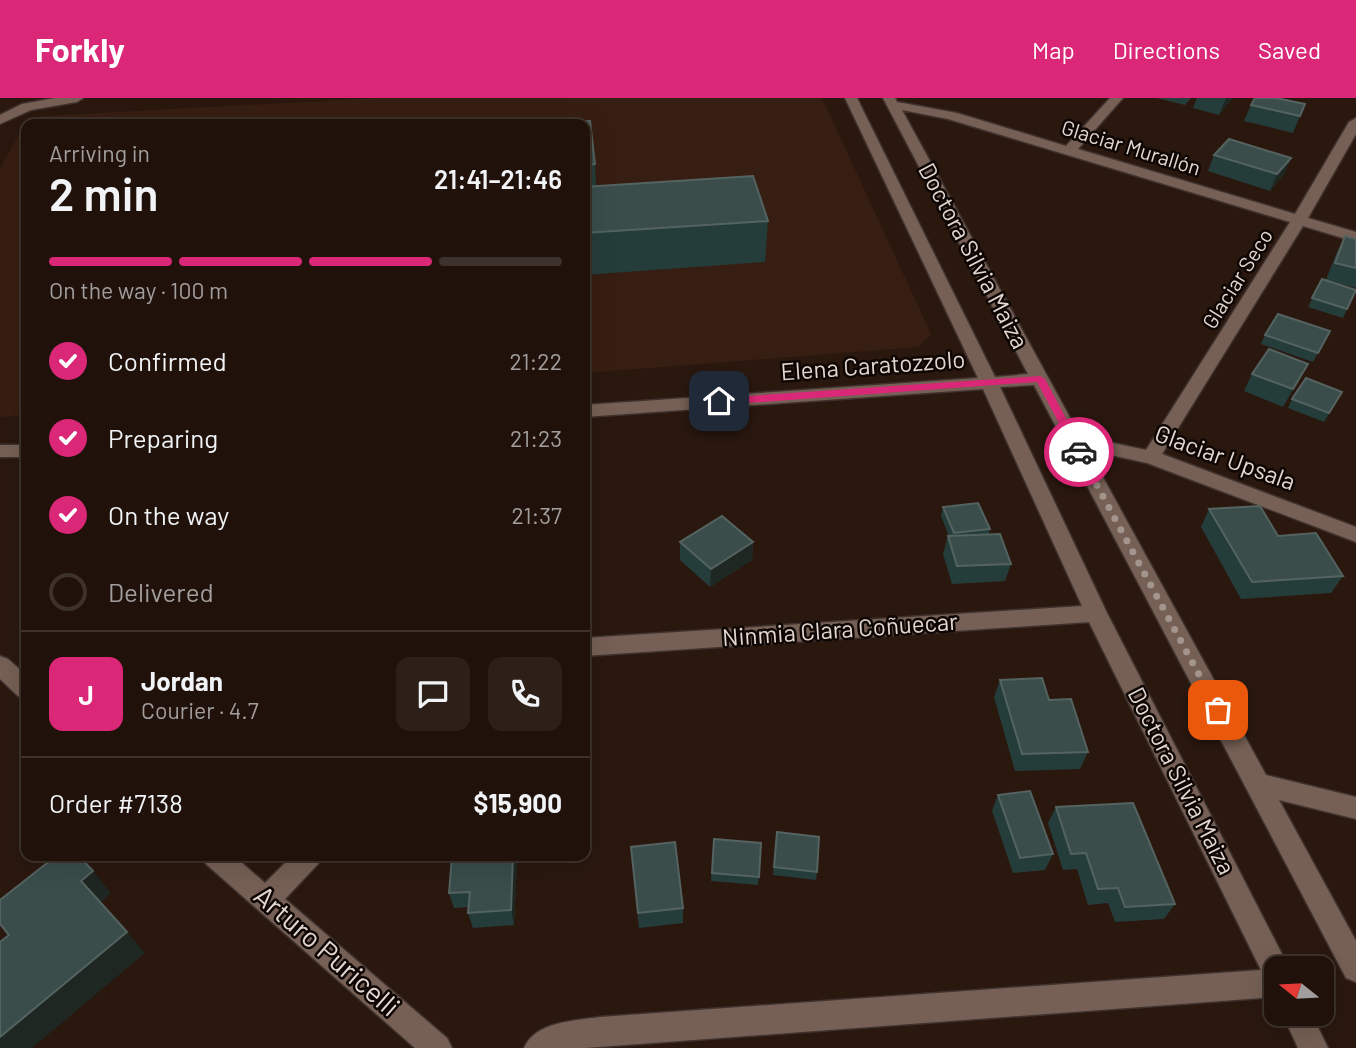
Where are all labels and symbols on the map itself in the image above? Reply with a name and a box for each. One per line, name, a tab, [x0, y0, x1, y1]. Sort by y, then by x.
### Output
street label: Glaciar Murallón	[1059, 114, 1204, 180]
street label: Doctora Silvia Maiza	[913, 157, 1036, 353]
street label: Glaciar Seco	[1196, 224, 1277, 333]
street label: Elena Caratozzolo	[780, 344, 966, 385]
pin	[689, 371, 749, 431]
courier	[1044, 417, 1114, 487]
street label: Glaciar Upsala	[1151, 418, 1300, 495]
street label: Ninmia Clara Coñuecar	[721, 606, 959, 651]
pin	[1188, 680, 1248, 740]
street label: Doctora Silvia Maiza	[1123, 682, 1242, 879]
street label: Arturo Puricelli	[248, 878, 407, 1023]
north arrow	[1264, 956, 1334, 1026]

